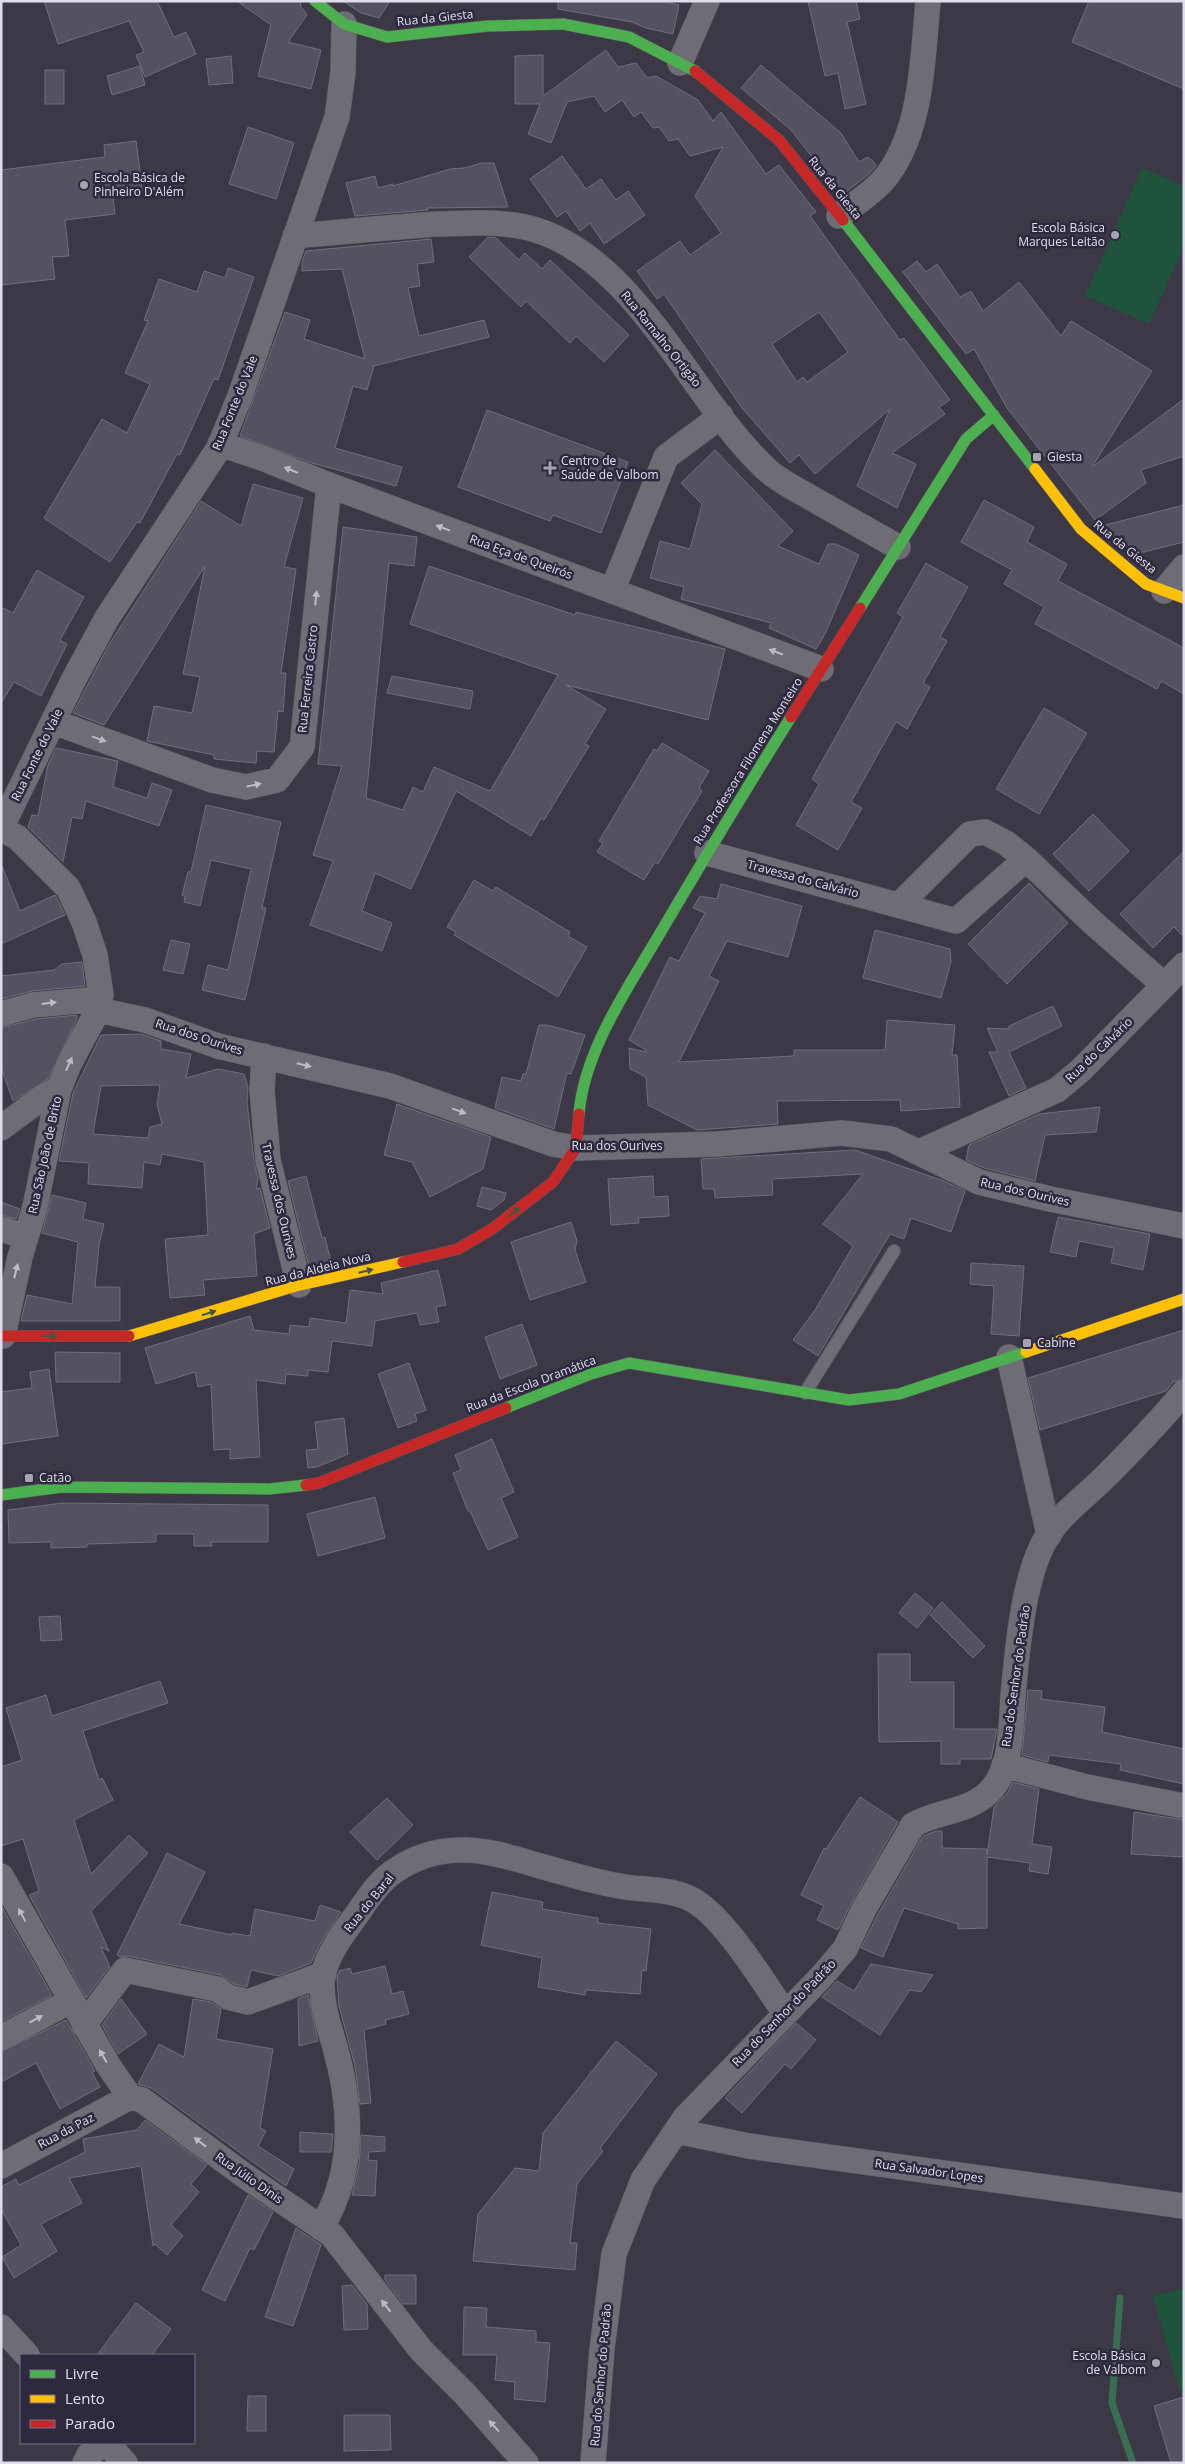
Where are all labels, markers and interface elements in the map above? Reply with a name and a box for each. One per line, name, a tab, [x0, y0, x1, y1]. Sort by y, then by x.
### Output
street label: Rua da Giesta	[396, 5, 474, 30]
street label: Rua da Giesta	[805, 152, 866, 223]
place label: Escola Básica de Pinheiro D'Além	[94, 169, 185, 200]
marker: Escola Básica de Pinheiro D'Além	[78, 179, 90, 191]
place label: Escola Básica Marques Leitão	[1018, 219, 1105, 250]
marker: Escola Básica Marques Leitão	[1109, 229, 1121, 241]
street label: Rua Ramalho Ortigão	[617, 287, 705, 390]
street label: Rua Fonte do Vale	[208, 353, 261, 453]
place label: Giesta	[1047, 448, 1082, 465]
marker: Giesta	[1031, 451, 1043, 463]
place label: Centro de Saúde de Valbom	[561, 452, 659, 483]
marker: Centro de Saúde de Valbom	[543, 461, 557, 475]
one-way arrow	[284, 465, 298, 473]
street label: Rua da Giesta	[1090, 516, 1161, 577]
one-way arrow	[435, 524, 450, 532]
street label: Rua Eça de Queirós	[467, 530, 575, 583]
one-way arrow	[313, 589, 321, 605]
street label: Rua Ferreira Castro	[293, 624, 322, 734]
one-way arrow	[768, 648, 783, 655]
street label: Rua Professora Filomena Monteiro	[689, 674, 806, 848]
street label: Rua Fonte do Vale	[7, 706, 66, 804]
one-way arrow	[92, 736, 107, 743]
one-way arrow	[246, 781, 261, 789]
street label: Travessa do Calvário	[745, 855, 861, 902]
one-way arrow	[41, 999, 57, 1007]
street label: Rua do Calvário	[1061, 1013, 1136, 1086]
street label: Rua dos Ourives	[153, 1014, 245, 1059]
one-way arrow	[66, 1057, 74, 1071]
one-way arrow	[296, 1061, 311, 1069]
street label: Rua São João de Brito	[24, 1094, 65, 1215]
one-way arrow	[452, 1108, 467, 1115]
street label: Rua dos Ourives	[571, 1137, 663, 1154]
street label: Travessa dos Ourives	[258, 1141, 301, 1261]
street label: Rua dos Ourives	[979, 1173, 1072, 1210]
one-way arrow	[508, 1206, 521, 1217]
street label: Rua da Aldeia Nova	[263, 1247, 372, 1290]
one-way arrow	[12, 1264, 20, 1279]
one-way arrow	[358, 1267, 373, 1275]
one-way arrow	[202, 1309, 217, 1317]
one-way arrow	[42, 1332, 58, 1340]
place label: Cabine	[1037, 1334, 1076, 1351]
marker: Cabine	[1021, 1337, 1033, 1349]
street label: Rua da Escola Dramática	[464, 1351, 598, 1416]
place label: Catão	[39, 1469, 71, 1486]
marker: Catão	[23, 1472, 35, 1484]
street label: Rua do Senhor do Padrão	[997, 1604, 1034, 1748]
street label: Rua do Baral	[340, 1870, 398, 1936]
one-way arrow	[18, 1908, 26, 1923]
street label: Rua do Senhor do Padrão	[728, 1955, 839, 2070]
one-way arrow	[28, 2015, 43, 2023]
one-way arrow	[98, 2050, 107, 2063]
street label: Rua da Paz	[35, 2109, 97, 2152]
one-way arrow	[193, 2137, 207, 2147]
street label: Rua Júlio Dinis	[212, 2148, 287, 2207]
street label: Rua Salvador Lopes	[874, 2154, 985, 2187]
one-way arrow	[380, 2299, 391, 2312]
street label: Rua do Senhor do Padrão	[586, 2303, 615, 2447]
place label: Escola Básica de Valbom	[1072, 2347, 1146, 2378]
legend	[20, 2354, 195, 2444]
marker: Escola Básica de Valbom	[1150, 2357, 1162, 2369]
text: Livre	[65, 2363, 99, 2383]
text: Lento	[65, 2388, 105, 2408]
text: Parado	[65, 2413, 115, 2433]
one-way arrow	[488, 2421, 500, 2433]

